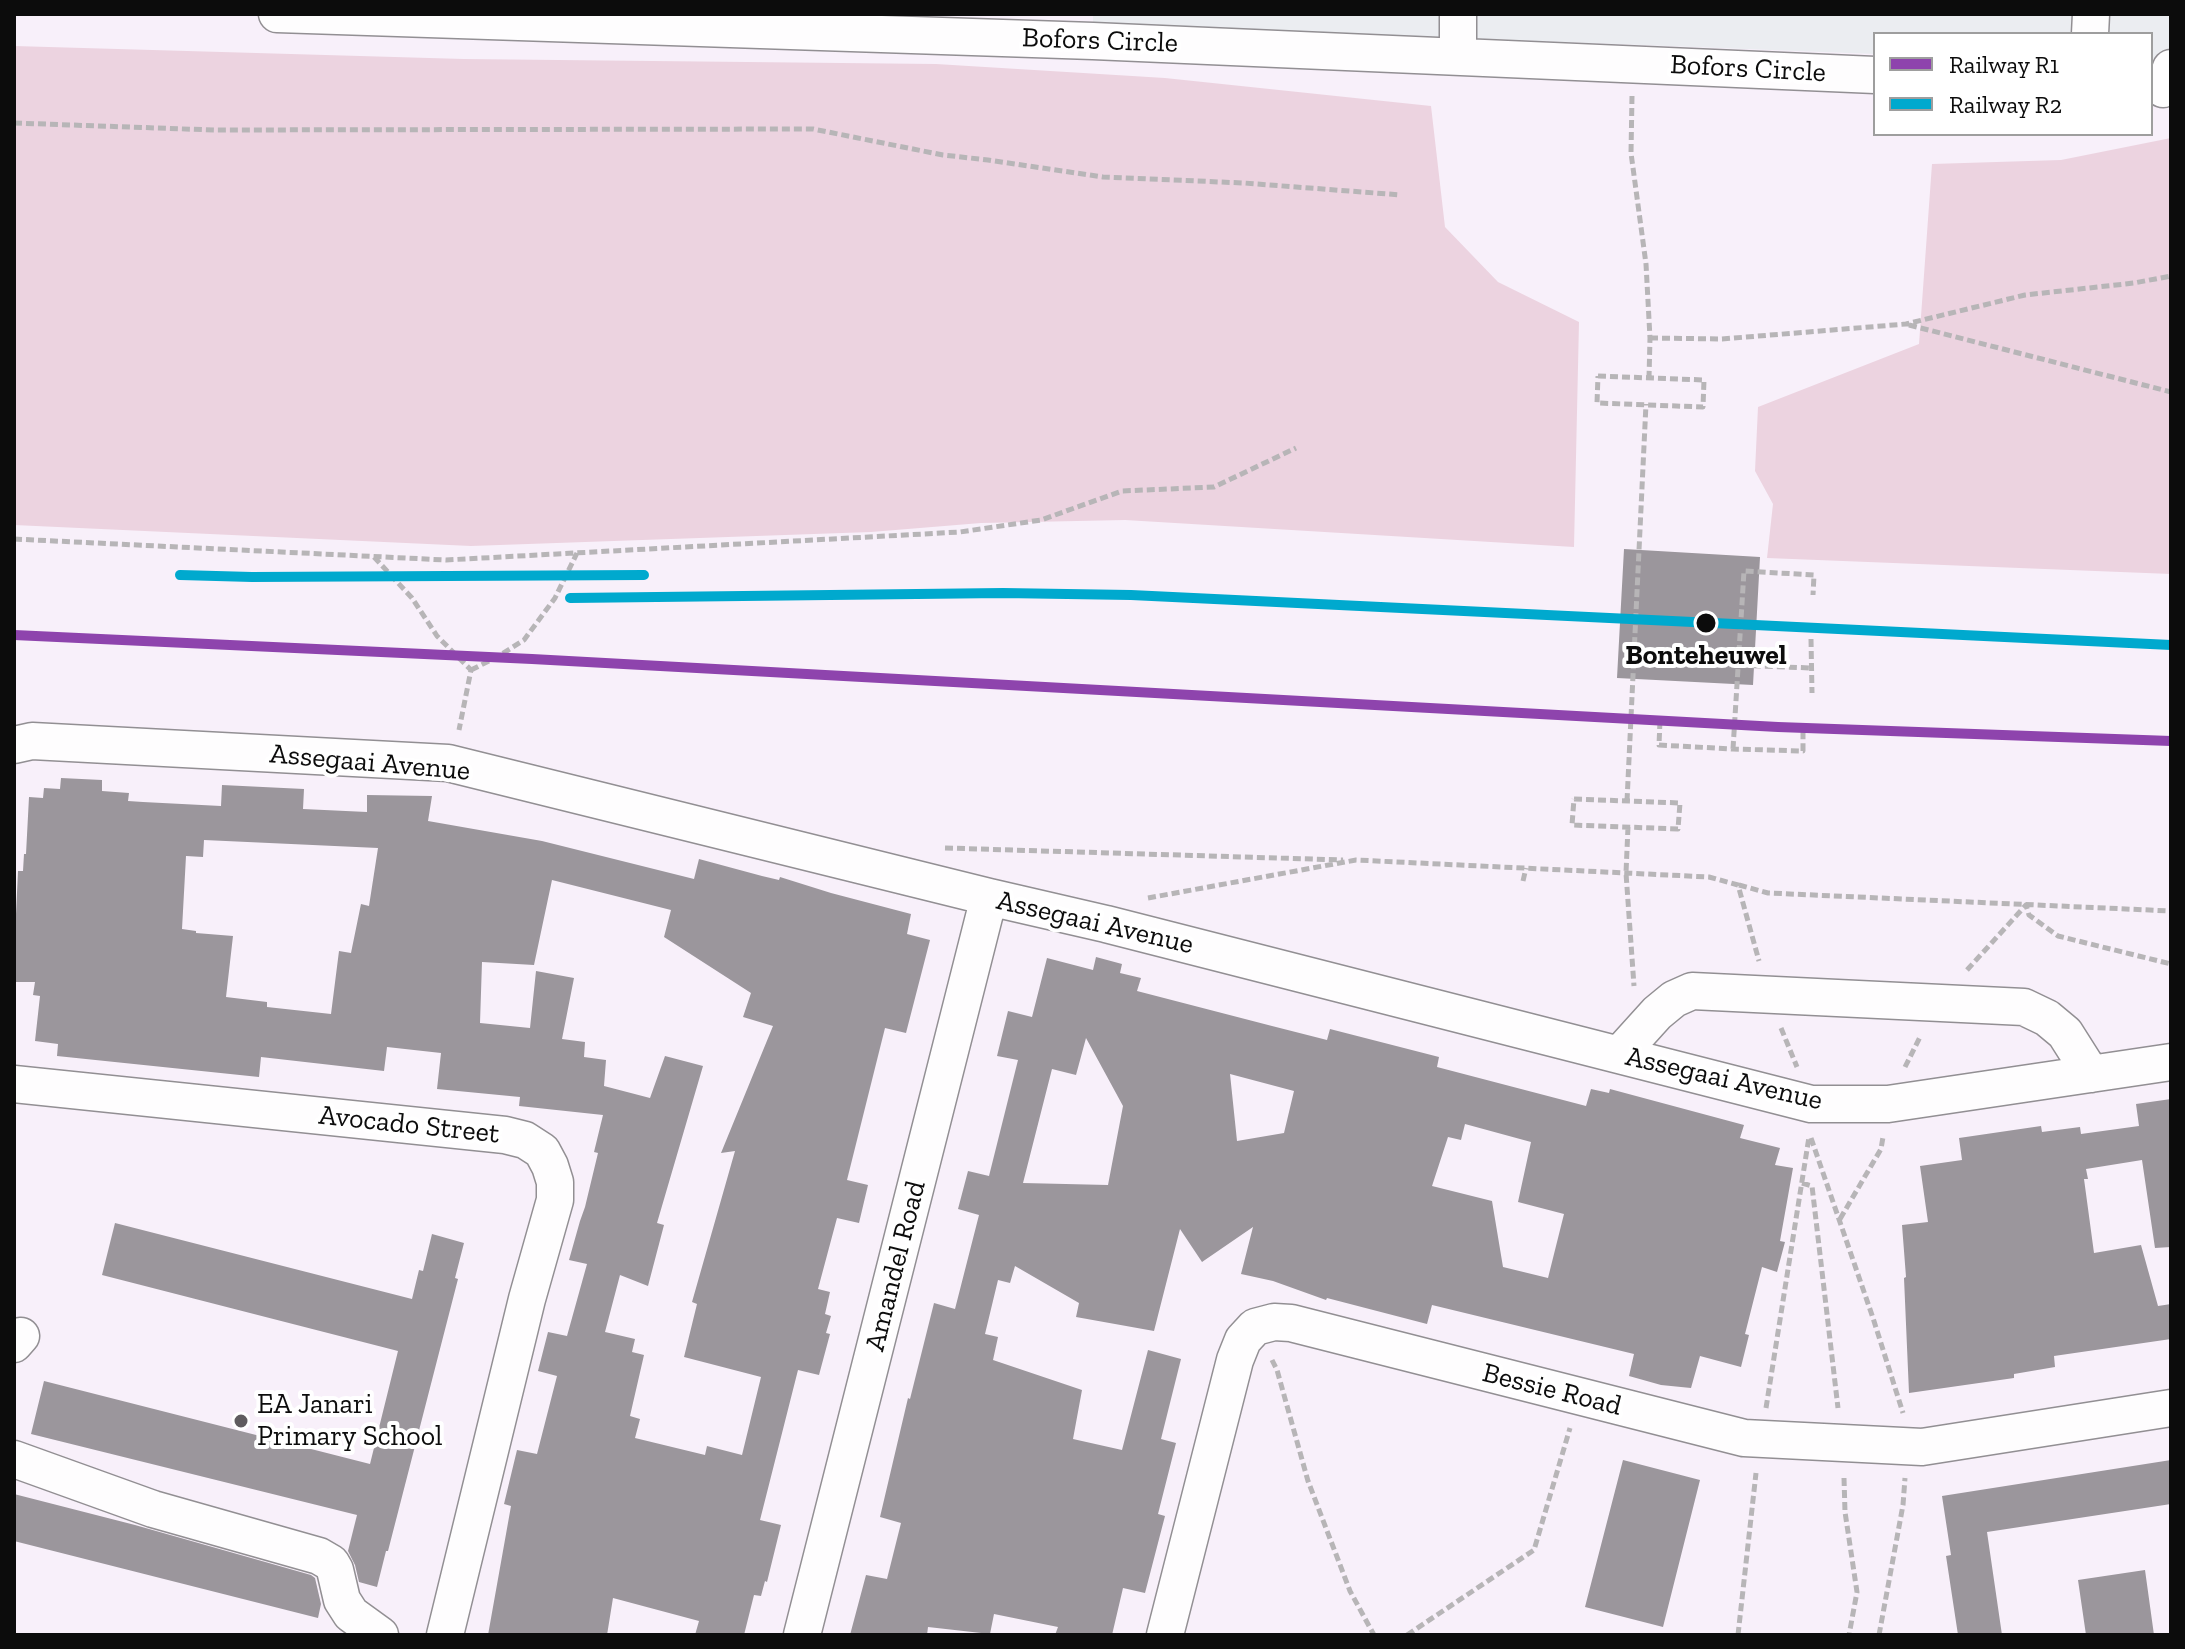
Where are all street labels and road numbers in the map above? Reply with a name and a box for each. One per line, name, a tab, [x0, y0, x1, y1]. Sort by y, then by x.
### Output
street label: Bofors Circle	[1021, 21, 1179, 61]
street label: Bofors Circle	[1669, 48, 1827, 90]
street label: Assegaai Avenue	[268, 737, 472, 789]
street label: Assegaai Avenue	[993, 884, 1197, 962]
street label: Assegaai Avenue	[1622, 1040, 1826, 1118]
street label: Avocado Street	[317, 1099, 501, 1151]
street label: Amandel Road	[859, 1177, 933, 1355]
street label: Bessie Road	[1479, 1357, 1625, 1423]

